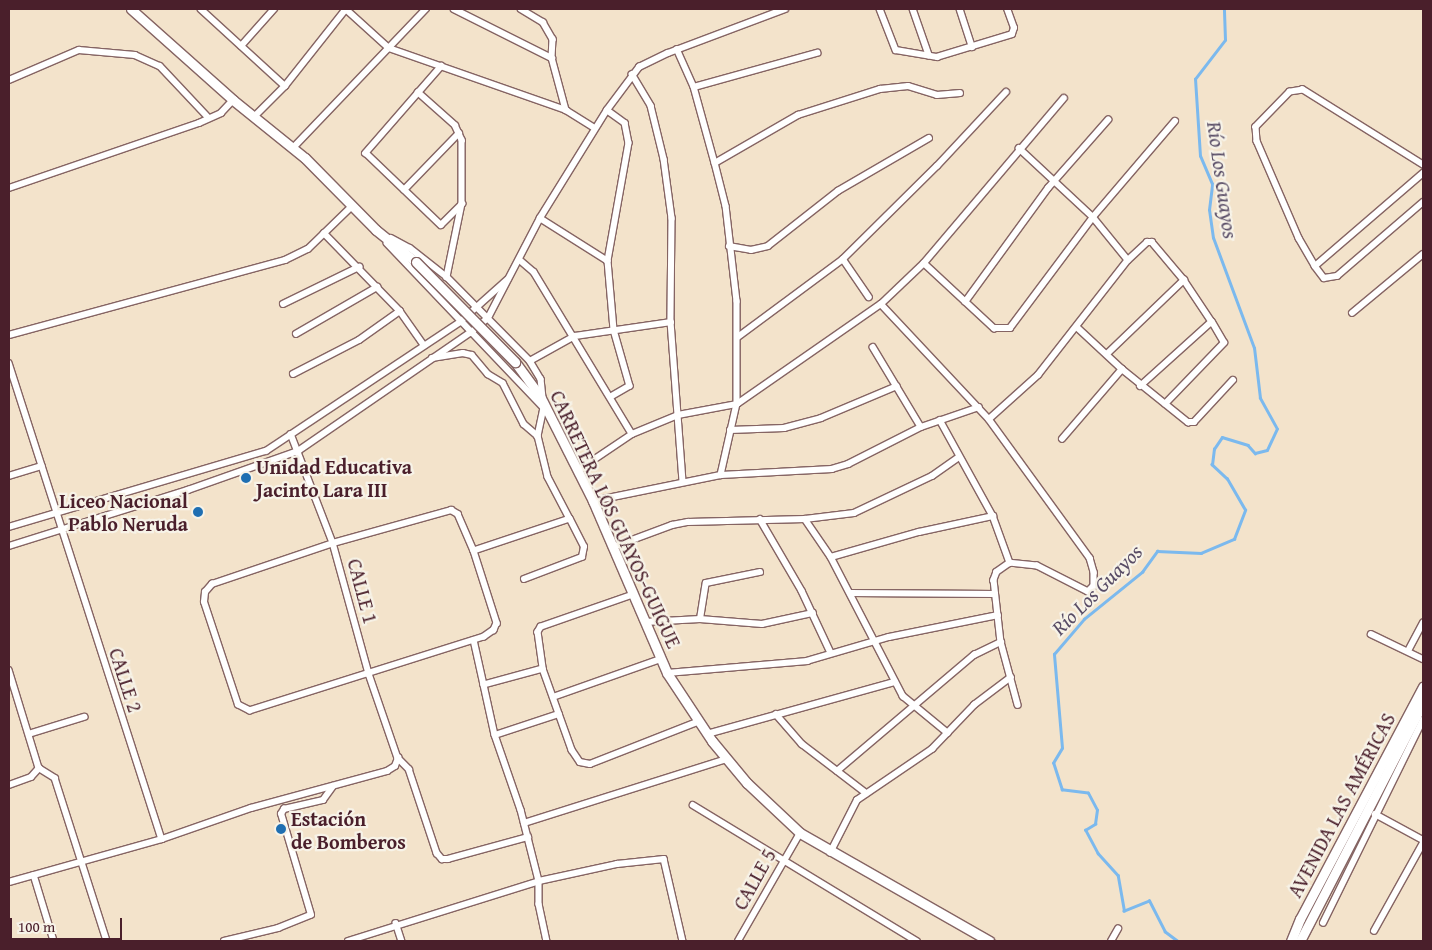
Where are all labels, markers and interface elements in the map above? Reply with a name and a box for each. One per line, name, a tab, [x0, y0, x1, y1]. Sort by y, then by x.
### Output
water label: Río Los Guayos	[1201, 120, 1243, 240]
street label: CARRETERA LOS GUAYOS-GUIGUE	[546, 386, 686, 652]
place label: Unidad Educativa Jacinto Lara III	[256, 454, 412, 501]
marker: Unidad Educativa Jacinto Lara III	[240, 472, 252, 484]
place label: Liceo Nacional Pablo Neruda	[59, 489, 188, 536]
marker: Liceo Nacional Pablo Neruda	[192, 506, 204, 518]
water label: Río Los Guayos	[1046, 539, 1148, 641]
street label: CALLE 1	[343, 556, 383, 626]
street label: CALLE 2	[104, 645, 148, 715]
street label: AVENIDA LAS AMÉRICAS	[1282, 709, 1400, 901]
place label: Estación de Bomberos	[291, 806, 406, 853]
marker: Estación de Bomberos	[275, 823, 287, 835]
street label: CALLE 5	[727, 844, 781, 914]
scale bar	[12, 908, 125, 940]
text: 100 m	[18, 916, 55, 937]

